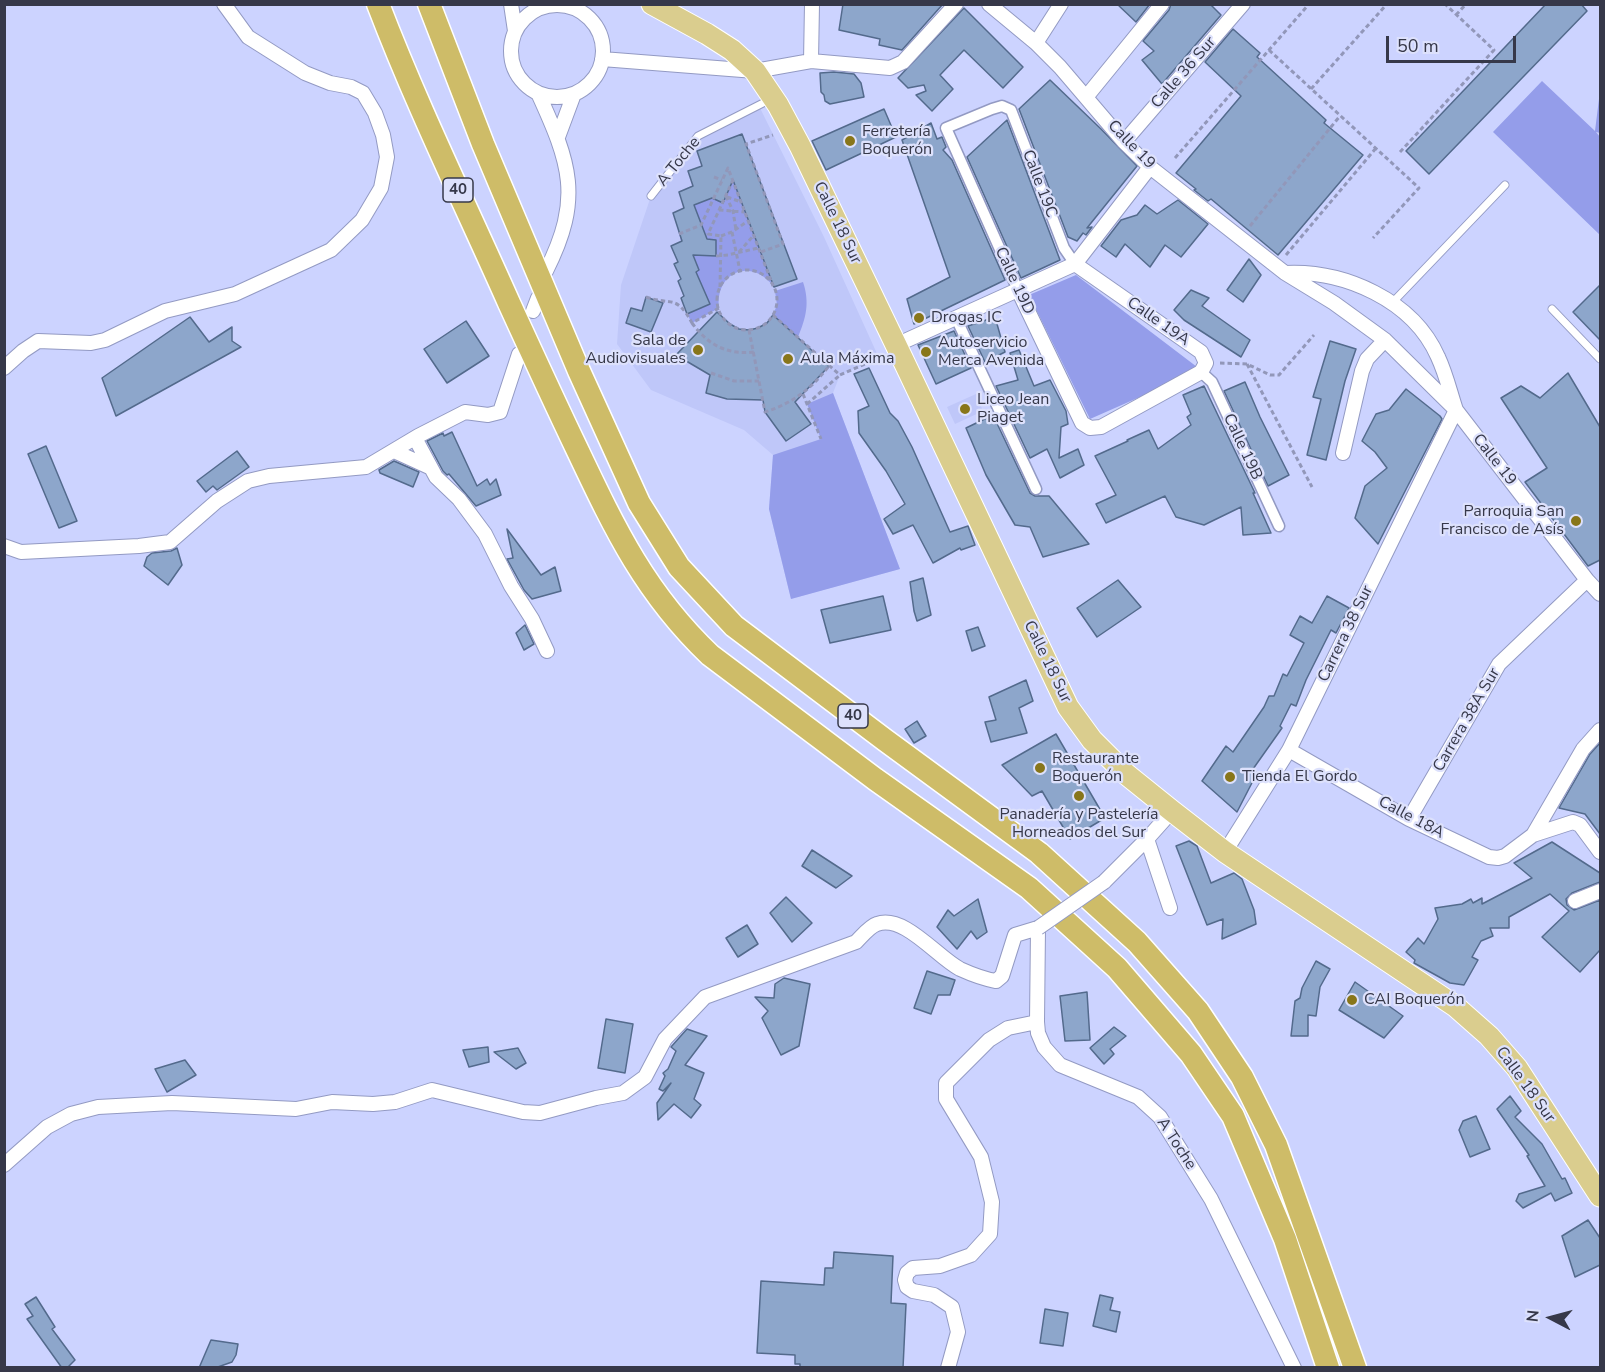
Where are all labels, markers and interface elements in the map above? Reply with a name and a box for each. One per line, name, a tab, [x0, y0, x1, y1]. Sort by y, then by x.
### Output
scale bar	[1389, 24, 1520, 62]
street label: Calle 36 Sur	[1148, 33, 1220, 113]
text: 50 m	[1397, 34, 1439, 58]
street label: Calle 19	[1103, 117, 1159, 173]
place label: Ferretería Boquerón	[862, 122, 932, 160]
street label: A Toche	[653, 133, 705, 191]
marker: Ferretería Boquerón	[843, 134, 857, 148]
street label: Calle 19C	[1017, 147, 1061, 221]
road number: 40	[443, 178, 473, 202]
street label: Calle 18 Sur	[809, 179, 865, 267]
street label: Calle 19D	[990, 244, 1038, 318]
street label: Calle 19A	[1123, 294, 1193, 350]
place label: Drogas IC	[931, 308, 1002, 328]
marker: Drogas IC	[912, 311, 926, 325]
place label: Sala de Audiovisuales	[586, 331, 686, 369]
place label: Autoservicio Merca Avenida	[938, 333, 1044, 371]
marker: Sala de Audiovisuales	[691, 343, 705, 357]
marker: Autoservicio Merca Avenida	[919, 345, 933, 359]
place label: Aula Máxima	[800, 349, 894, 369]
marker: Aula Máxima	[781, 352, 795, 366]
place label: Liceo Jean Piaget	[977, 390, 1049, 428]
marker: Liceo Jean Piaget	[958, 402, 972, 416]
street label: Calle 19B	[1218, 411, 1266, 483]
street label: Calle 19	[1468, 430, 1520, 490]
place label: Parroquia San Francisco de Asís	[1440, 502, 1564, 540]
marker: Parroquia San Francisco de Asís	[1569, 514, 1583, 528]
street label: Carrera 38 Sur	[1314, 583, 1378, 685]
street label: Calle 18 Sur	[1019, 618, 1075, 706]
street label: Carrera 38A Sur	[1430, 665, 1504, 775]
road number: 40	[838, 704, 868, 728]
place label: Restaurante Boquerón	[1052, 749, 1139, 787]
marker: Restaurante Boquerón	[1033, 761, 1047, 775]
place label: Tienda El Gordo	[1242, 767, 1357, 787]
marker: Tienda El Gordo	[1223, 770, 1237, 784]
marker: Panadería y Pastelería Horneados del Sur	[1072, 789, 1086, 803]
street label: Calle 18A	[1375, 793, 1447, 843]
place label: Panadería y Pastelería Horneados del Sur	[1000, 805, 1158, 843]
place label: CAI Boquerón	[1364, 990, 1464, 1010]
marker: CAI Boquerón	[1345, 993, 1359, 1007]
street label: Calle 18 Sur	[1491, 1043, 1559, 1127]
street label: A Toche	[1152, 1114, 1200, 1174]
north arrow	[1521, 1288, 1581, 1348]
text: N	[1522, 1309, 1545, 1323]

